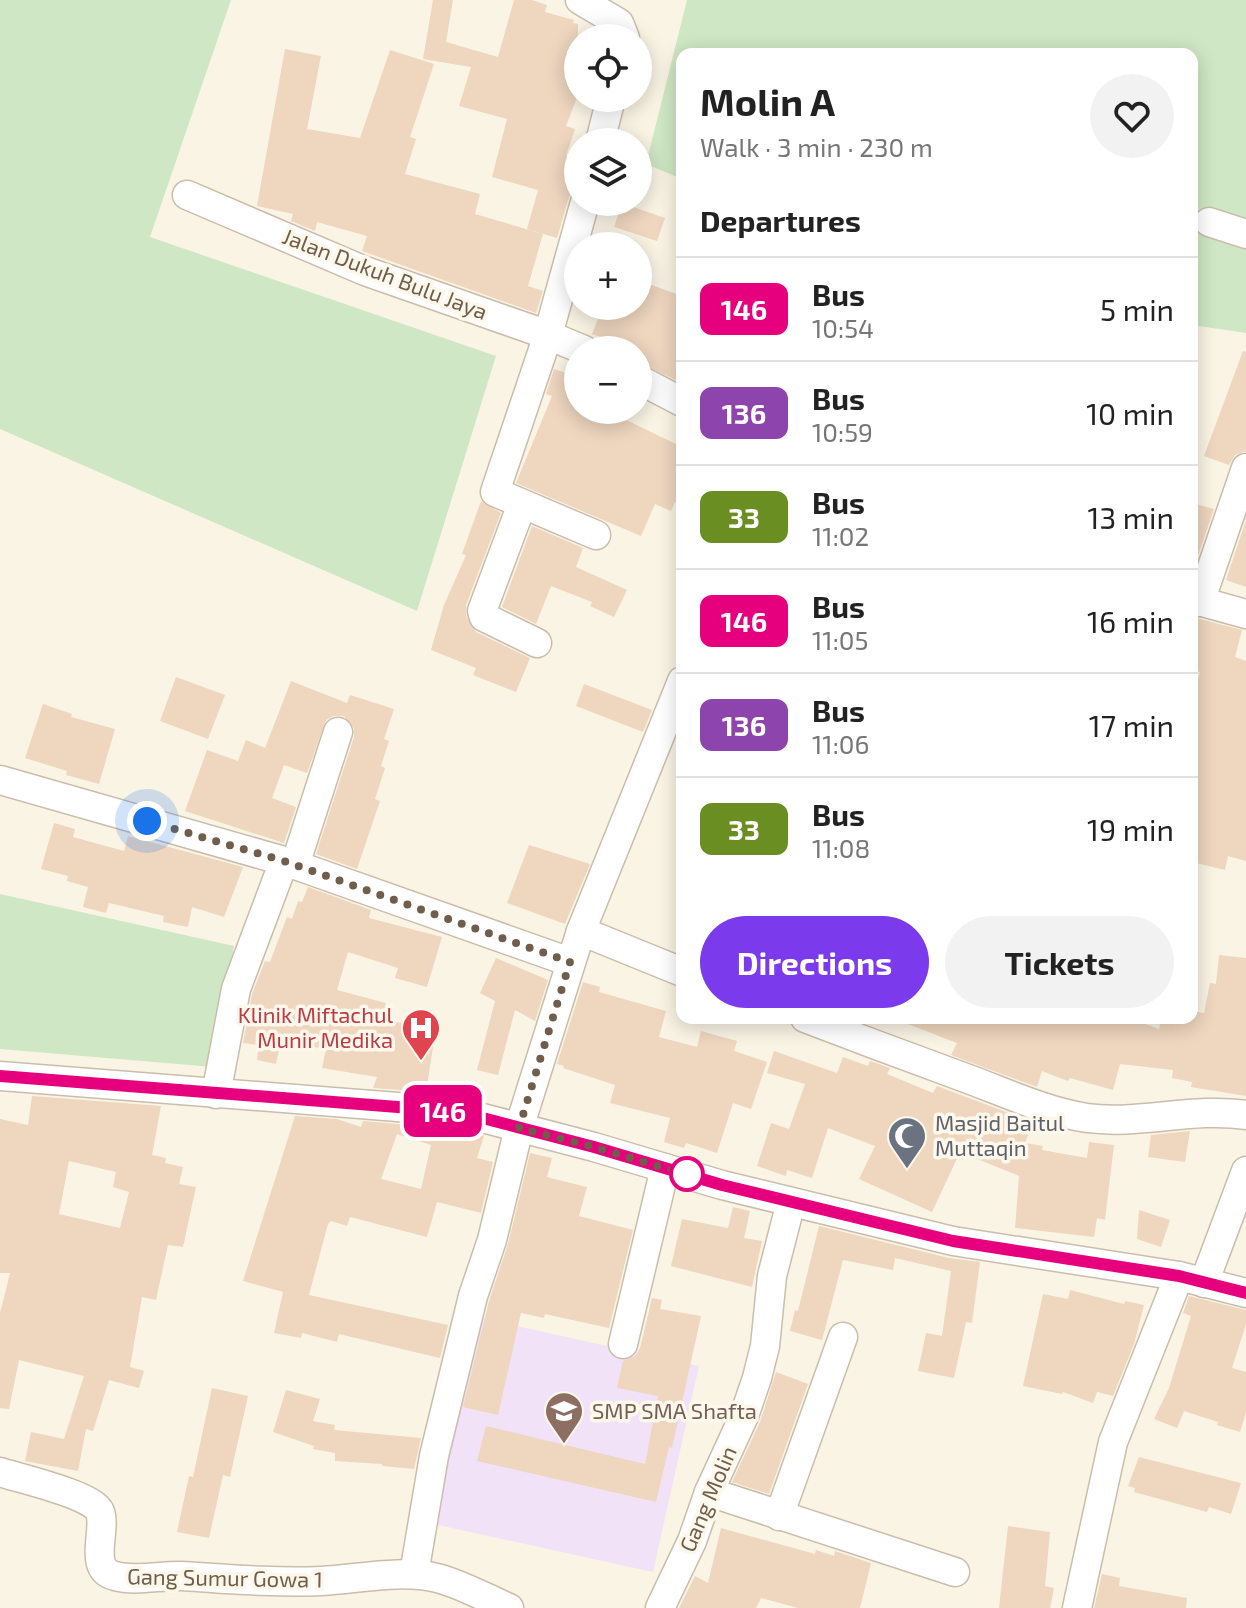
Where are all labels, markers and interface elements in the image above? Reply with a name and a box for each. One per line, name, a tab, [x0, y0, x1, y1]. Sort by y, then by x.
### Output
map controls	[564, 24, 652, 424]
button: locate	[564, 24, 652, 112]
button: heart	[1090, 74, 1174, 158]
text: Molin A	[700, 78, 835, 124]
button: layers	[564, 128, 652, 216]
text: Walk · 3 min · 230 m	[700, 131, 933, 162]
text: Departures	[700, 202, 861, 238]
street label: Jalan Dukuh Bulu Jaya	[279, 222, 491, 324]
button: +	[564, 232, 652, 320]
text: Bus	[812, 276, 865, 312]
text: 5 min	[1100, 291, 1174, 327]
text: 146	[721, 292, 767, 326]
text: 10:54	[812, 312, 874, 343]
button: −	[564, 336, 652, 424]
text: Bus	[812, 380, 865, 416]
text: 10 min	[1086, 395, 1174, 431]
text: 136	[722, 396, 766, 430]
text: 10:59	[812, 416, 873, 447]
text: Bus	[812, 484, 865, 520]
text: 13 min	[1088, 499, 1174, 535]
text: 33	[728, 500, 760, 534]
text: 11:02	[812, 520, 869, 551]
text: Bus	[812, 588, 865, 624]
text: 16 min	[1087, 603, 1174, 639]
text: 146	[721, 604, 767, 638]
text: 11:05	[812, 624, 868, 655]
text: Bus	[812, 692, 865, 728]
text: 17 min	[1089, 707, 1174, 743]
text: 136	[722, 708, 766, 742]
text: 11:06	[812, 728, 869, 759]
text: Bus	[812, 796, 865, 832]
your location	[127, 801, 167, 841]
text: 19 min	[1087, 811, 1174, 847]
text: 33	[728, 812, 760, 846]
text: 11:08	[812, 832, 870, 863]
button: Directions	[700, 916, 929, 1008]
button: Tickets	[945, 916, 1174, 1008]
place label: Klinik Miftachul Munir Medika	[238, 1001, 393, 1052]
hospital icon: Klinik Miftachul Munir Medika	[400, 1007, 442, 1062]
line badge: 146	[397, 1085, 489, 1137]
text: 146	[420, 1094, 466, 1128]
place label: Masjid Baitul Muttaqin	[935, 1109, 1065, 1160]
mosque icon: Masjid Baitul Muttaqin	[886, 1115, 928, 1170]
unlabelled marker	[670, 1157, 704, 1191]
school or university icon: SMP SMA Shafta	[543, 1390, 585, 1445]
place label: SMP SMA Shafta	[592, 1397, 757, 1423]
street label: Gang Molin	[673, 1442, 741, 1555]
street label: Gang Sumur Gowa 1	[127, 1562, 323, 1592]

